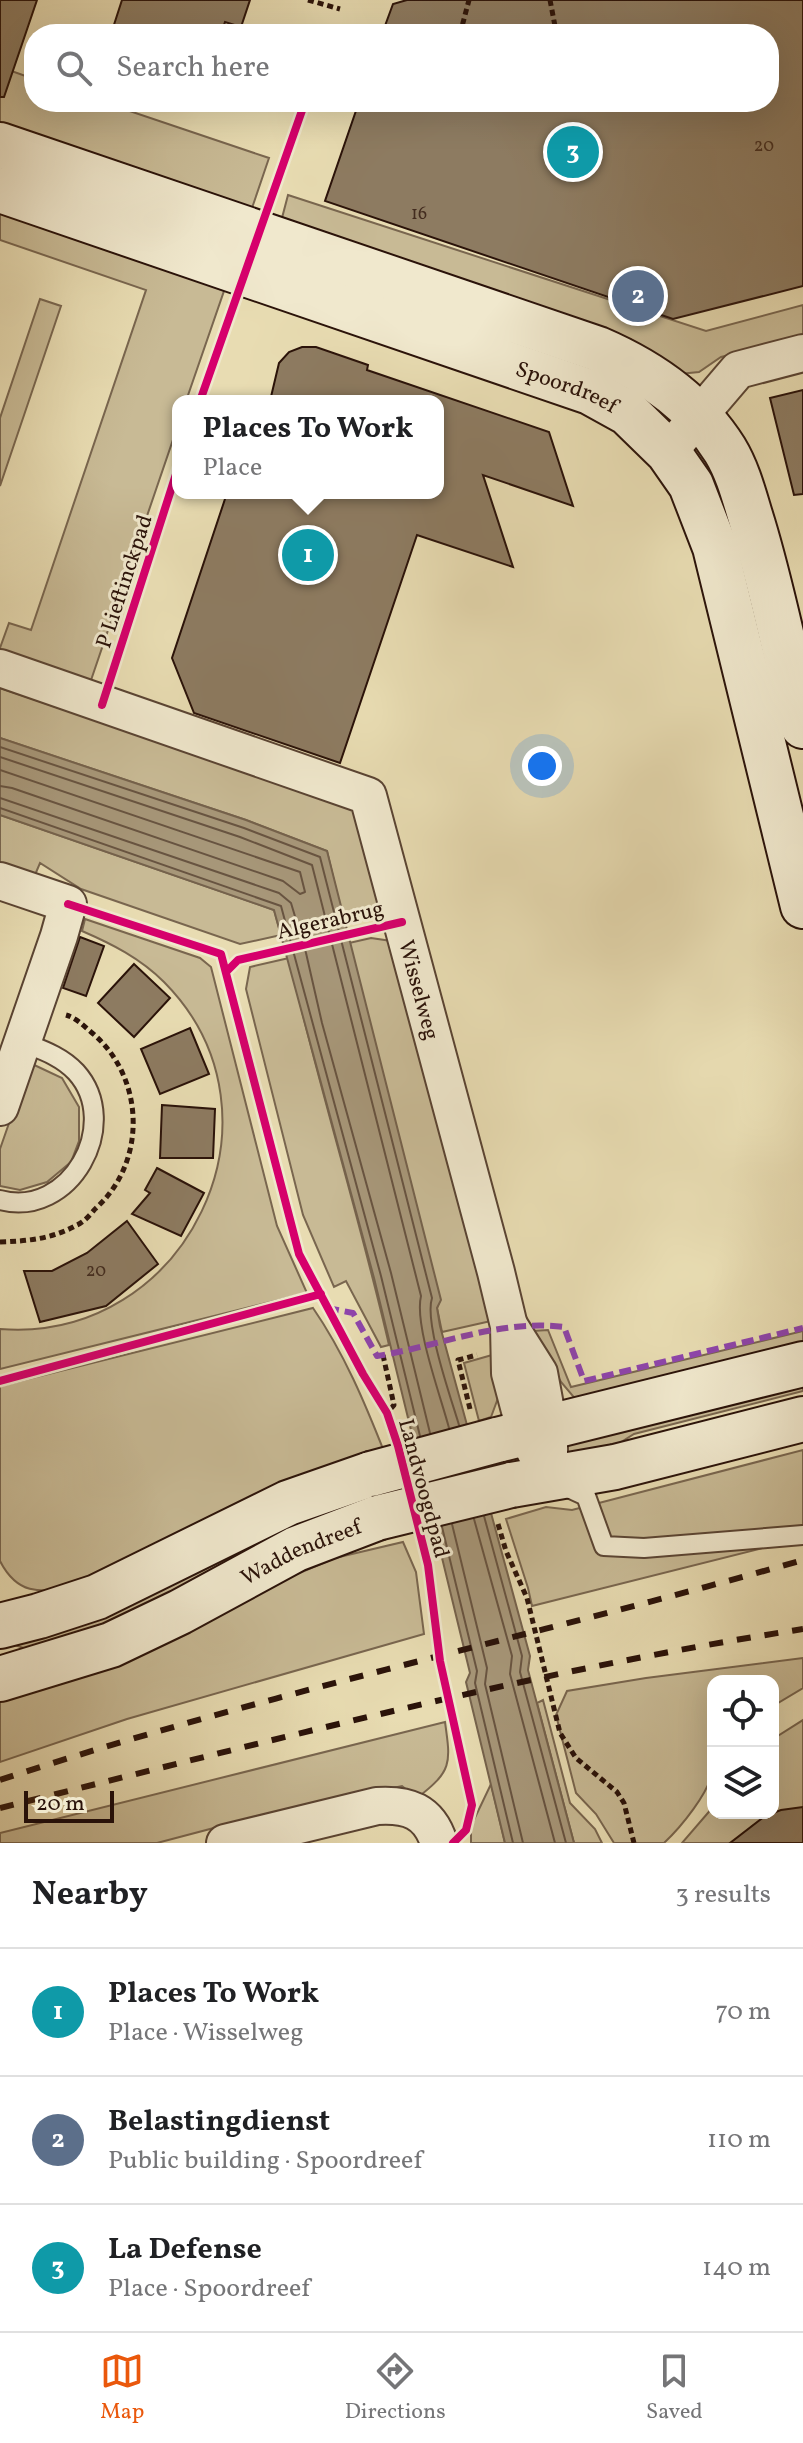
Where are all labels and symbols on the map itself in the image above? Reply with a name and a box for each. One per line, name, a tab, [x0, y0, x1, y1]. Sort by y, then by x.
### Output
pin: 3	[547, 122, 599, 182]
house number: 20	[754, 134, 774, 159]
house number: 16	[411, 202, 427, 227]
pin: 2	[612, 266, 664, 326]
street label: Spoordreef	[511, 355, 625, 424]
street label: P Lieftinckpad	[89, 511, 162, 653]
pin: 1	[282, 525, 334, 585]
your location	[522, 746, 562, 786]
street label: Algerabrug	[274, 894, 387, 949]
street label: Wisselweg	[389, 937, 446, 1044]
house number: 20	[86, 1259, 106, 1284]
street label: Landvoogdpad	[389, 1415, 456, 1562]
street label: Waddendreef	[236, 1512, 369, 1594]
scale bar	[24, 1787, 114, 1823]

